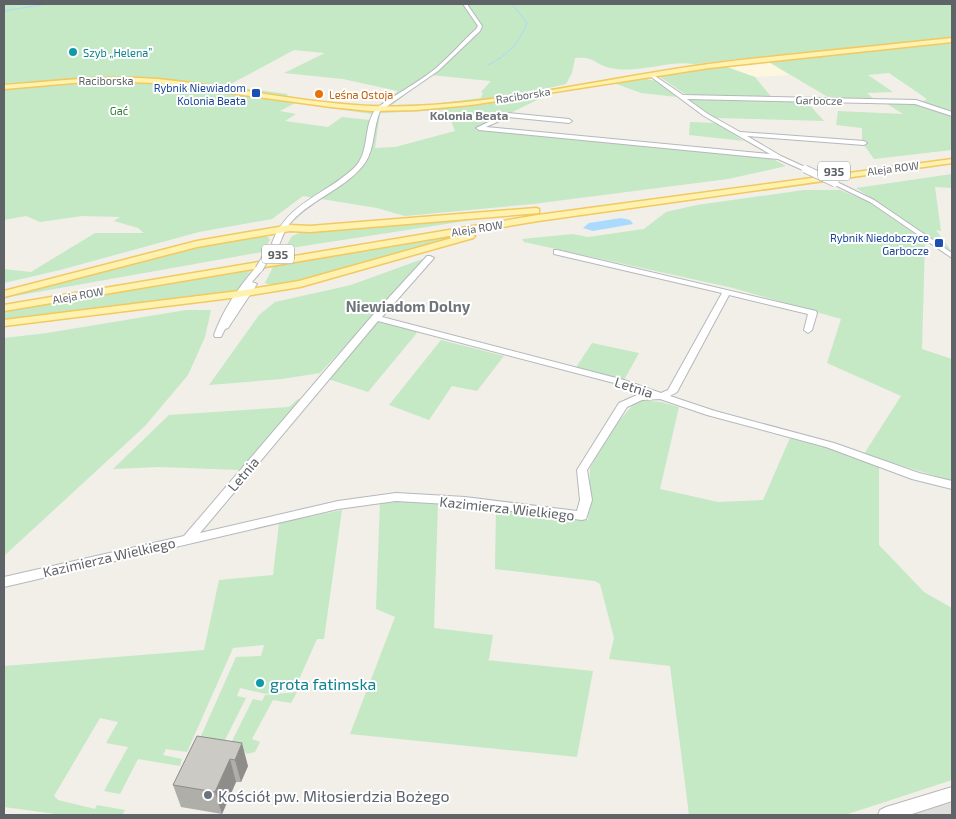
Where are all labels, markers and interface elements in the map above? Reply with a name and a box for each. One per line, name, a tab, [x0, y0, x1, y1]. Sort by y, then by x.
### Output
marker: Szyb „Helena”	[67, 46, 79, 58]
place label: Szyb „Helena”	[83, 46, 152, 59]
street label: Raciborska	[78, 74, 134, 87]
place label: Rybnik Niewiadom Kolonia Beata	[154, 81, 246, 107]
street label: Raciborska	[495, 84, 551, 106]
marker: Rybnik Niewiadom Kolonia Beata	[250, 87, 262, 99]
marker: Leśna Ostoja	[313, 88, 325, 100]
place label: Leśna Ostoja	[329, 88, 393, 102]
street label: Garbocze	[796, 93, 843, 107]
park label: Gać	[110, 104, 128, 117]
district label: Kolonia Beata	[430, 108, 508, 122]
street label: Aleja ROW	[866, 158, 920, 179]
road number: 935	[818, 162, 850, 180]
street label: Aleja ROW	[450, 217, 504, 239]
place label: Rybnik Niedobczyce Garbocze	[830, 231, 929, 257]
marker: Rybnik Niedobczyce Garbocze	[933, 237, 945, 249]
road number: 935	[262, 244, 294, 264]
street label: Aleja ROW	[51, 284, 105, 307]
district label: Niewiadom Dolny	[346, 297, 471, 316]
street label: Letnia	[613, 373, 655, 401]
street label: Letnia	[224, 453, 262, 495]
street label: Kazimierza Wielkiego	[439, 492, 575, 524]
street label: Kazimierza Wielkiego	[41, 533, 177, 581]
place label: grota fatimska	[270, 674, 376, 693]
marker: grota fatimska	[254, 677, 266, 689]
place label: Kościół pw. Miłosierdzia Bożego	[218, 786, 450, 805]
marker: Kościół pw. Miłosierdzia Bożego	[202, 789, 214, 801]

